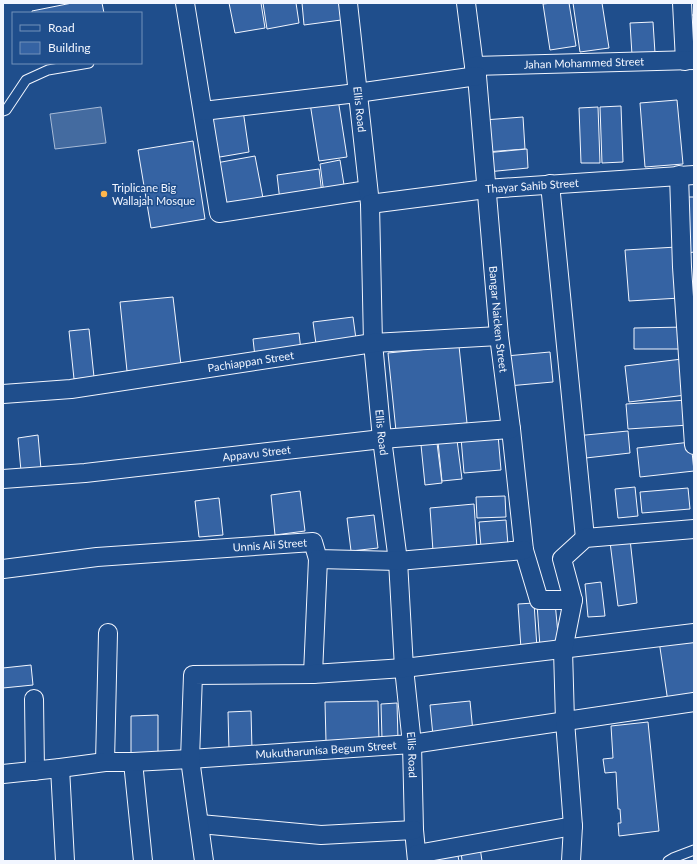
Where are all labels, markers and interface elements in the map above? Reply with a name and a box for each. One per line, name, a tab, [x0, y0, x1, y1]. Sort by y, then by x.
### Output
legend	[12, 12, 142, 64]
text: Road	[48, 20, 75, 35]
text: Building	[48, 40, 91, 55]
street label: Jahan Mohammed Street	[524, 54, 644, 71]
street label: Ellis Road	[351, 86, 369, 133]
street label: Thayar Sahib Street	[485, 176, 579, 195]
place label: Triplicane Big Wallajah Mosque	[112, 181, 195, 207]
marker: Triplicane Big Wallajah Mosque	[99, 189, 109, 199]
street label: Bangar Naicken Street	[487, 265, 511, 373]
street label: Pachiappan Street	[207, 348, 295, 374]
street label: Ellis Road	[373, 409, 391, 456]
street label: Appavu Street	[222, 442, 292, 463]
street label: Unnis Ali Street	[232, 535, 307, 554]
street label: Ellis Road	[405, 731, 420, 778]
street label: Mukutharunisa Begum Street	[255, 738, 397, 761]

